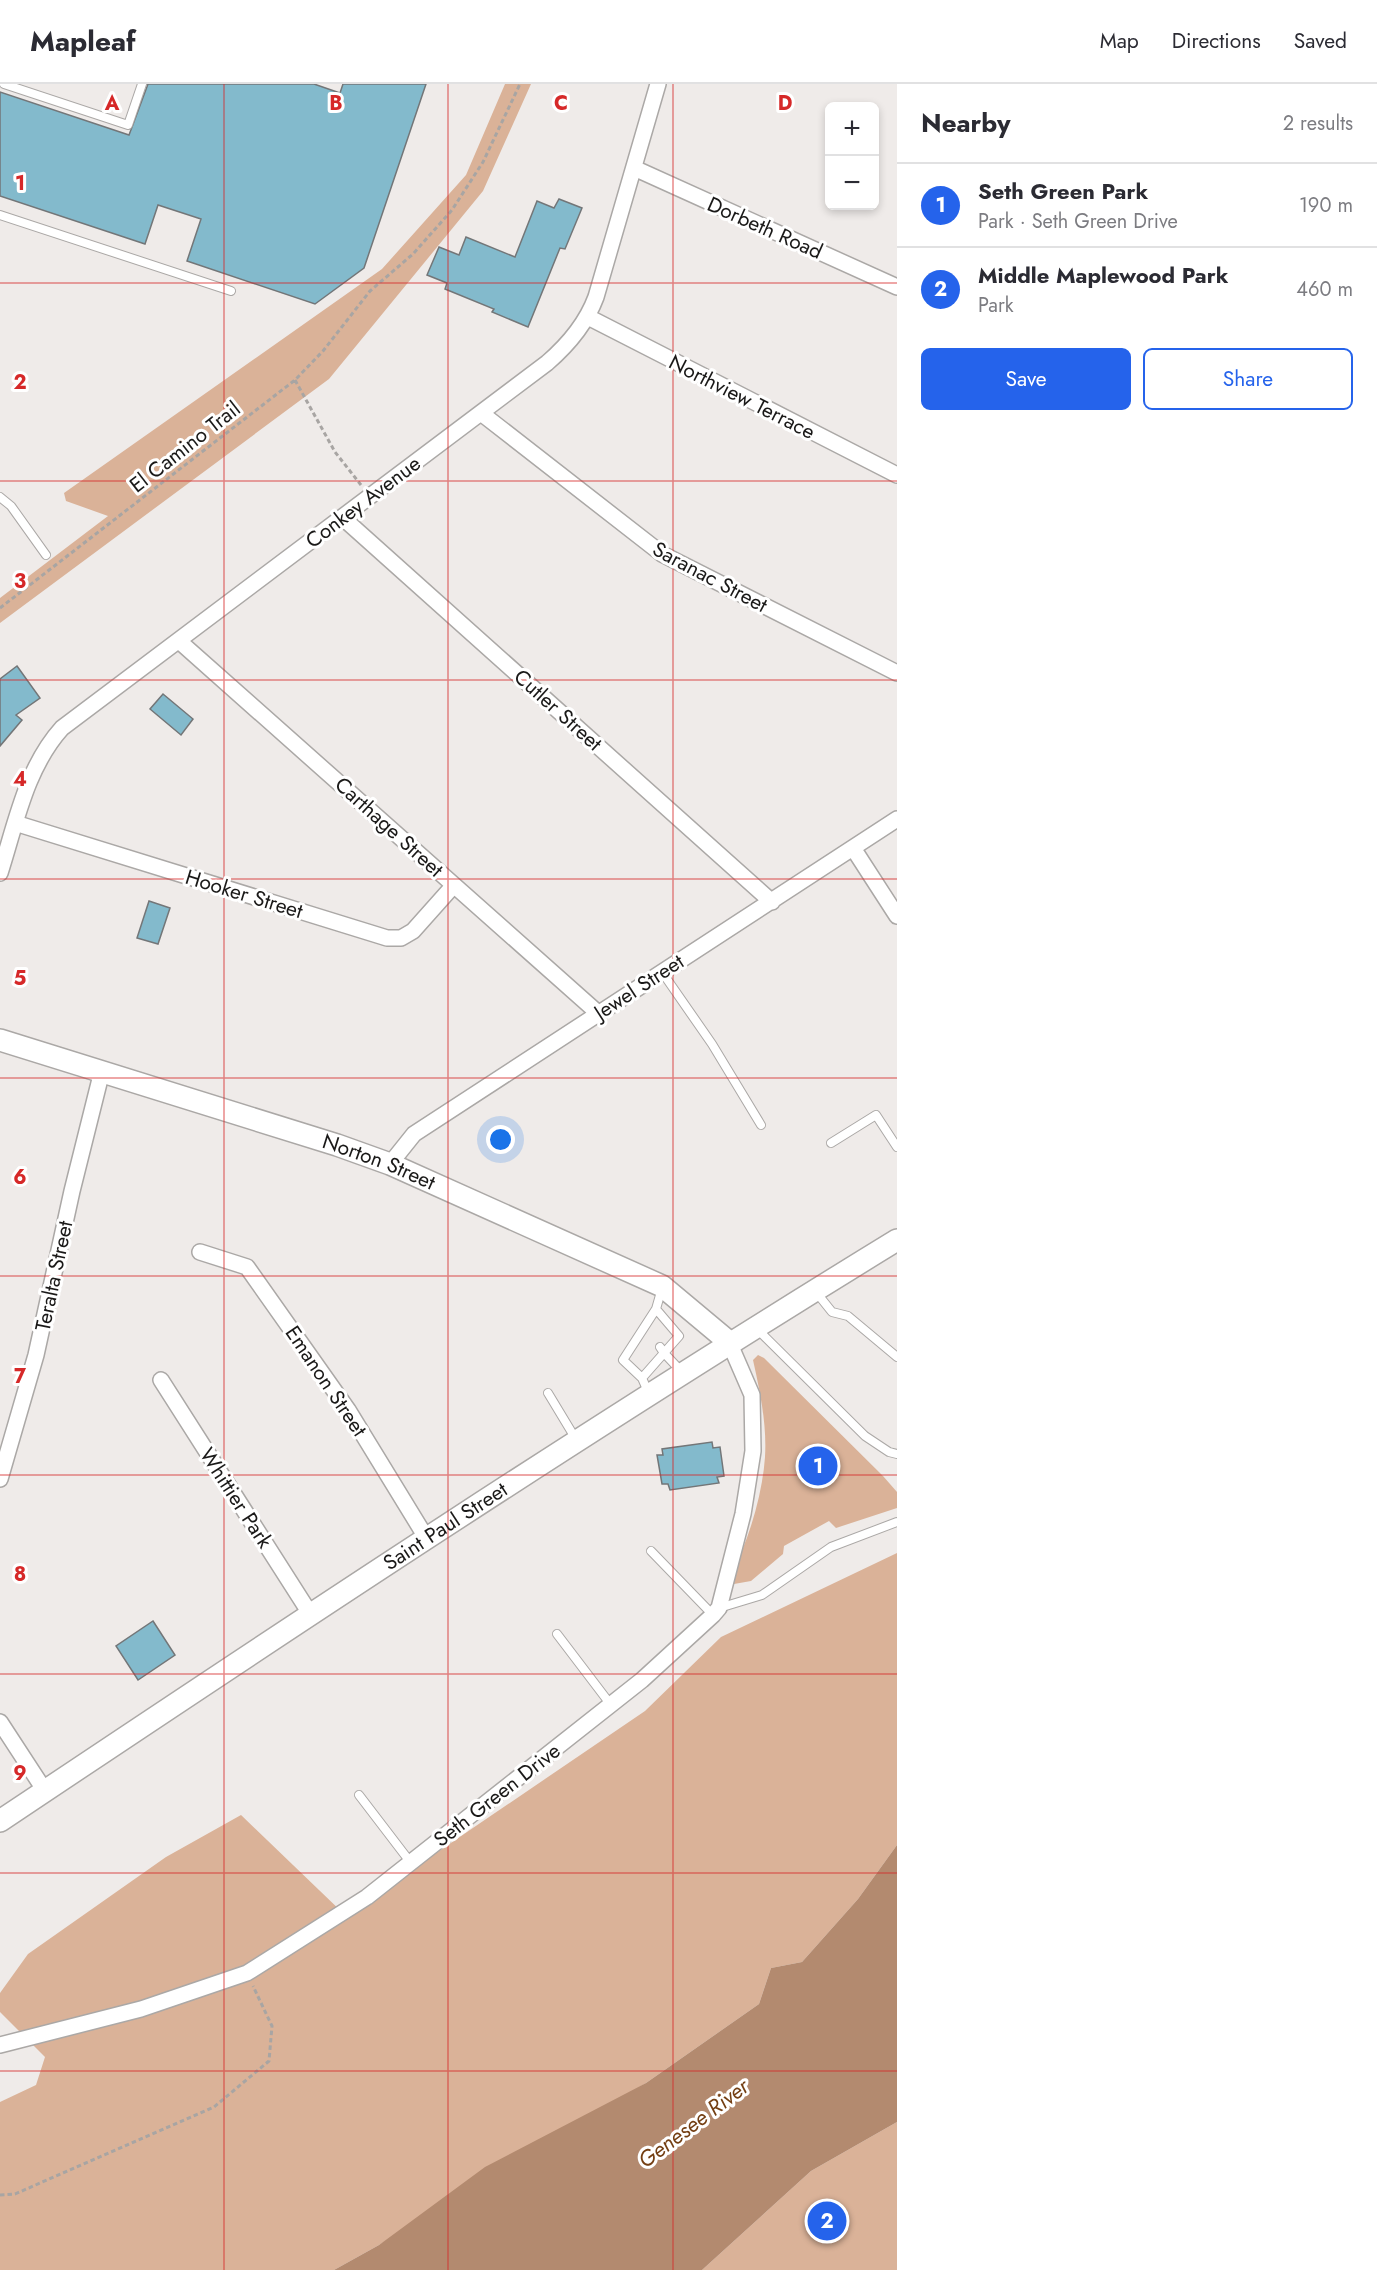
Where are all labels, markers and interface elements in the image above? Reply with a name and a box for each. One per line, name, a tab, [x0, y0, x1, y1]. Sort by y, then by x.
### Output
text: Mapleaf	[30, 21, 136, 62]
text: Map	[1100, 26, 1139, 56]
text: Directions	[1172, 26, 1261, 56]
text: Saved	[1294, 26, 1347, 56]
text: A	[104, 89, 120, 118]
text: B	[329, 89, 343, 118]
text: C	[554, 89, 568, 118]
text: D	[778, 89, 792, 118]
map controls	[825, 102, 879, 210]
button: +	[825, 102, 879, 156]
text: Nearby	[921, 104, 1010, 142]
text: 2 results	[1283, 109, 1353, 138]
button: −	[825, 156, 879, 210]
text: 1	[15, 169, 25, 198]
text: Seth Green Park	[978, 175, 1148, 207]
street label: Dorbeth Road	[703, 189, 827, 267]
text: 1	[935, 191, 946, 220]
text: 190 m	[1299, 191, 1353, 220]
text: Park · Seth Green Drive	[978, 207, 1178, 236]
text: Middle Maplewood Park	[978, 259, 1228, 291]
text: 2	[934, 275, 947, 304]
text: 460 m	[1296, 275, 1353, 304]
text: Park	[978, 291, 1014, 320]
street label: Northview Terrace	[664, 347, 820, 447]
button: Save	[921, 348, 1131, 410]
button: Share	[1143, 348, 1353, 410]
text: 2	[13, 368, 27, 397]
street label: El Camino Trail	[123, 394, 247, 500]
street label: Conkey Avenue	[299, 449, 427, 555]
street label: Saranac Street	[647, 534, 773, 620]
text: 3	[14, 567, 26, 596]
street label: Cutler Street	[507, 662, 609, 758]
text: 4	[13, 765, 27, 794]
street label: Carthage Street	[328, 770, 450, 884]
street label: Hooker Street	[182, 862, 306, 926]
street label: Jewel Street	[586, 947, 690, 1029]
text: 5	[14, 964, 27, 993]
your location	[486, 1125, 515, 1154]
street label: Norton Street	[319, 1126, 440, 1197]
text: 6	[13, 1163, 27, 1192]
street label: Teralta Street	[28, 1218, 80, 1334]
street label: Emanon Street	[278, 1320, 374, 1442]
text: 7	[14, 1362, 27, 1391]
street label: Whittier Park	[192, 1442, 280, 1555]
pin: 1	[798, 1444, 838, 1488]
street label: Saint Paul Street	[377, 1475, 513, 1578]
text: 8	[14, 1560, 26, 1589]
street label: Seth Green Drive	[427, 1736, 567, 1854]
text: 9	[13, 1759, 27, 1788]
water label: Genesee River	[631, 2070, 757, 2175]
pin: 2	[808, 2198, 846, 2244]

